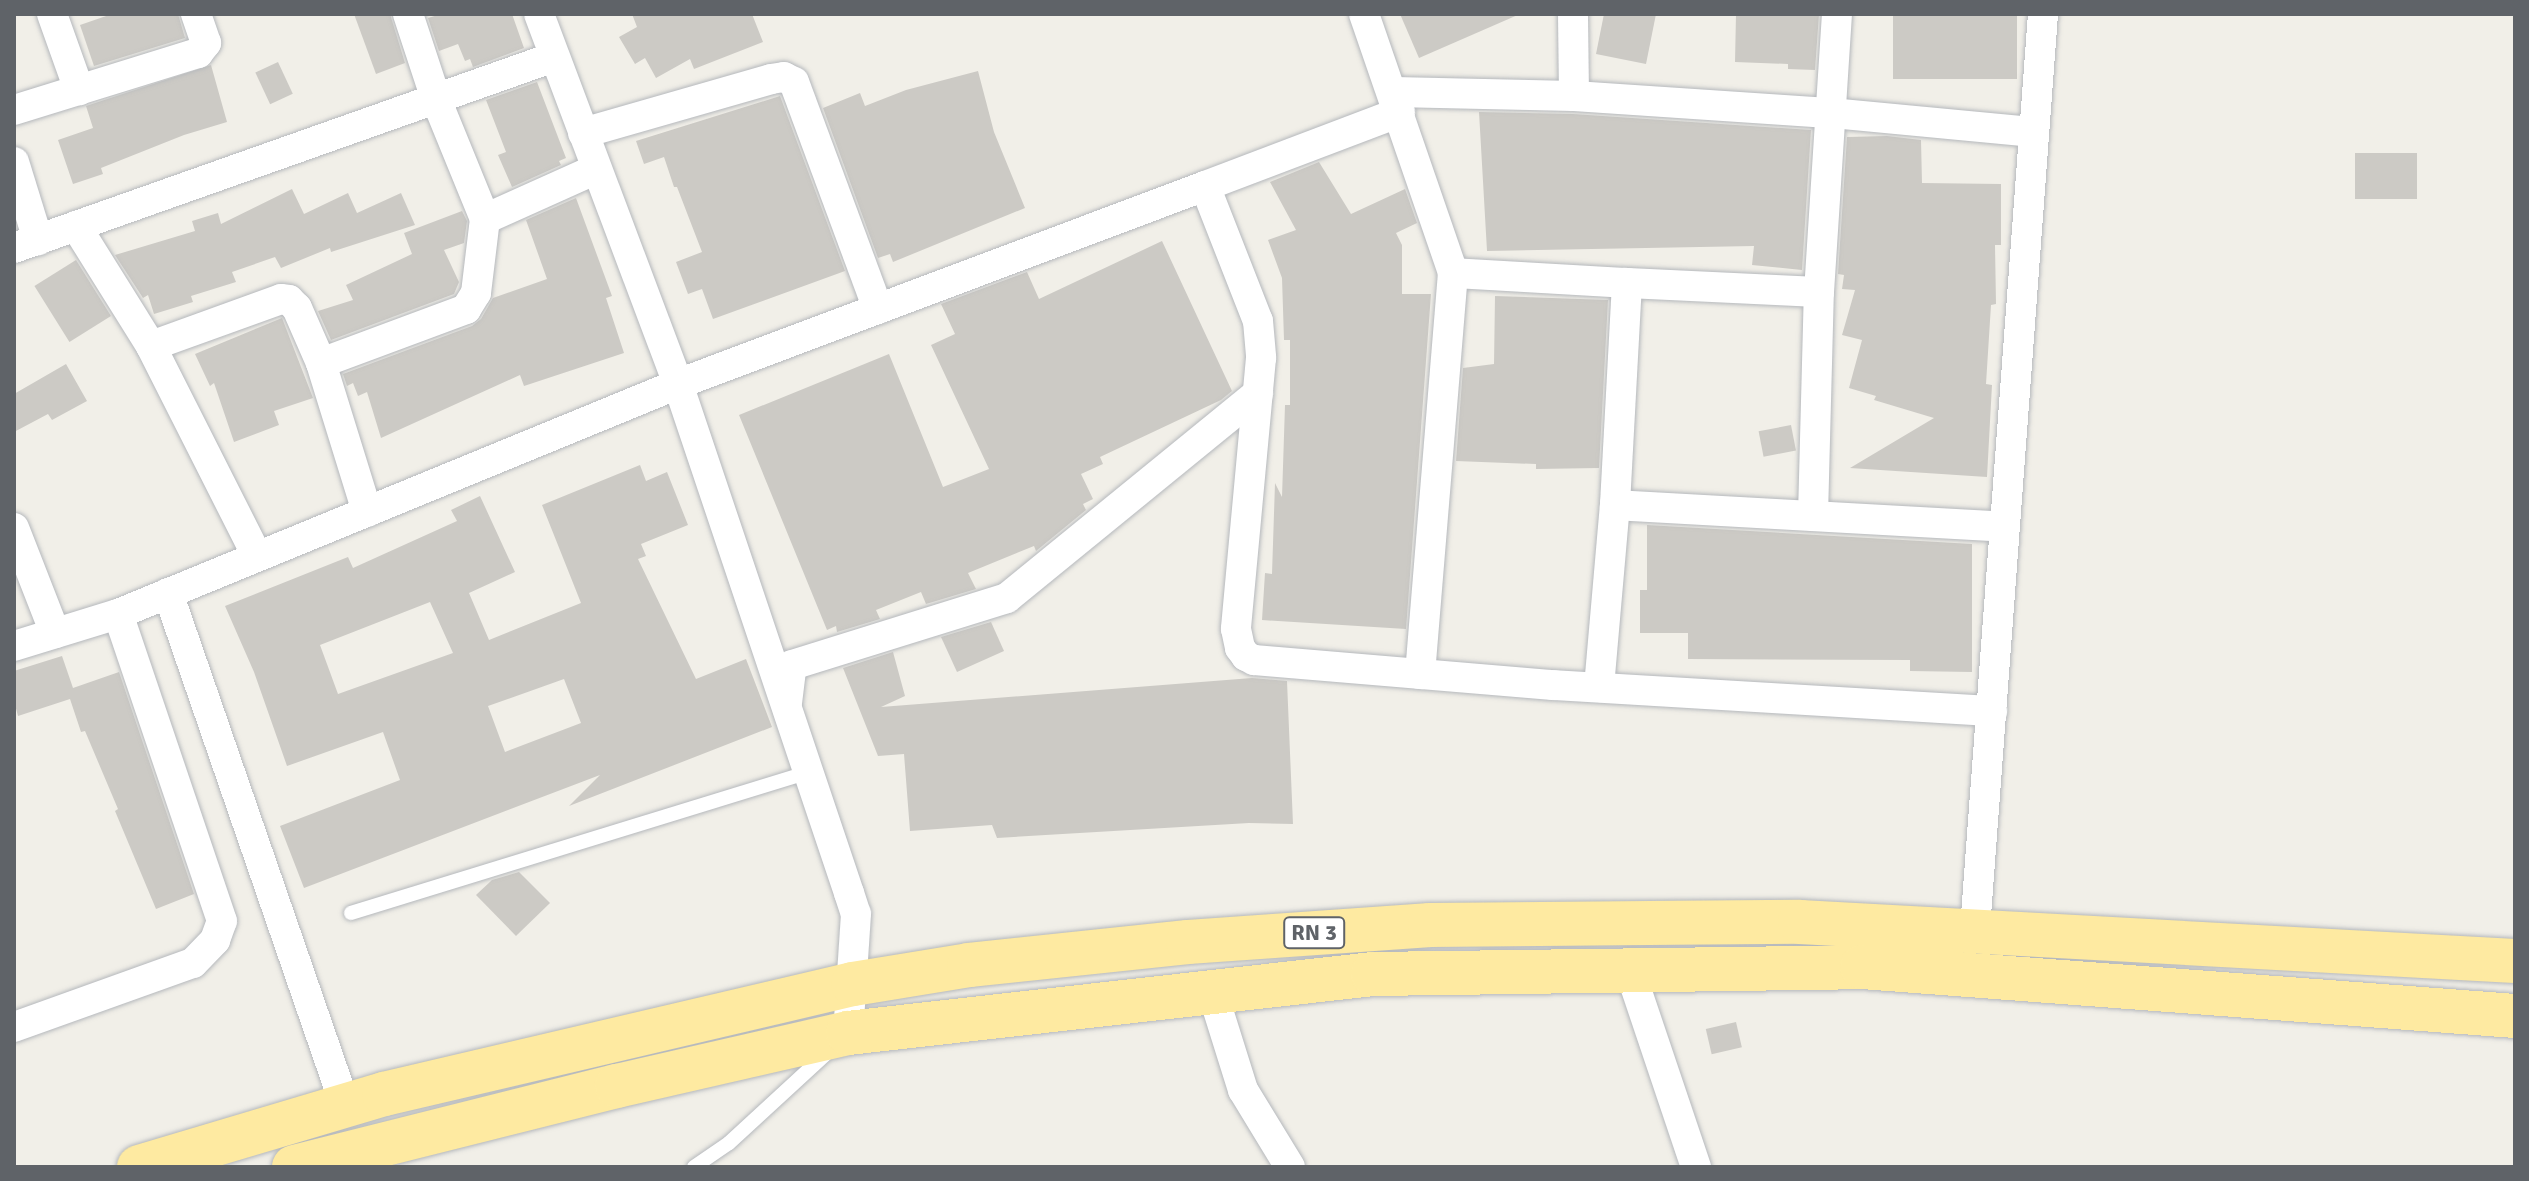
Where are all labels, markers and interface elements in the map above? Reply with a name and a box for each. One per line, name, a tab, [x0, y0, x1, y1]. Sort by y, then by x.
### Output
road number: RN 3	[1282, 915, 1346, 951]

